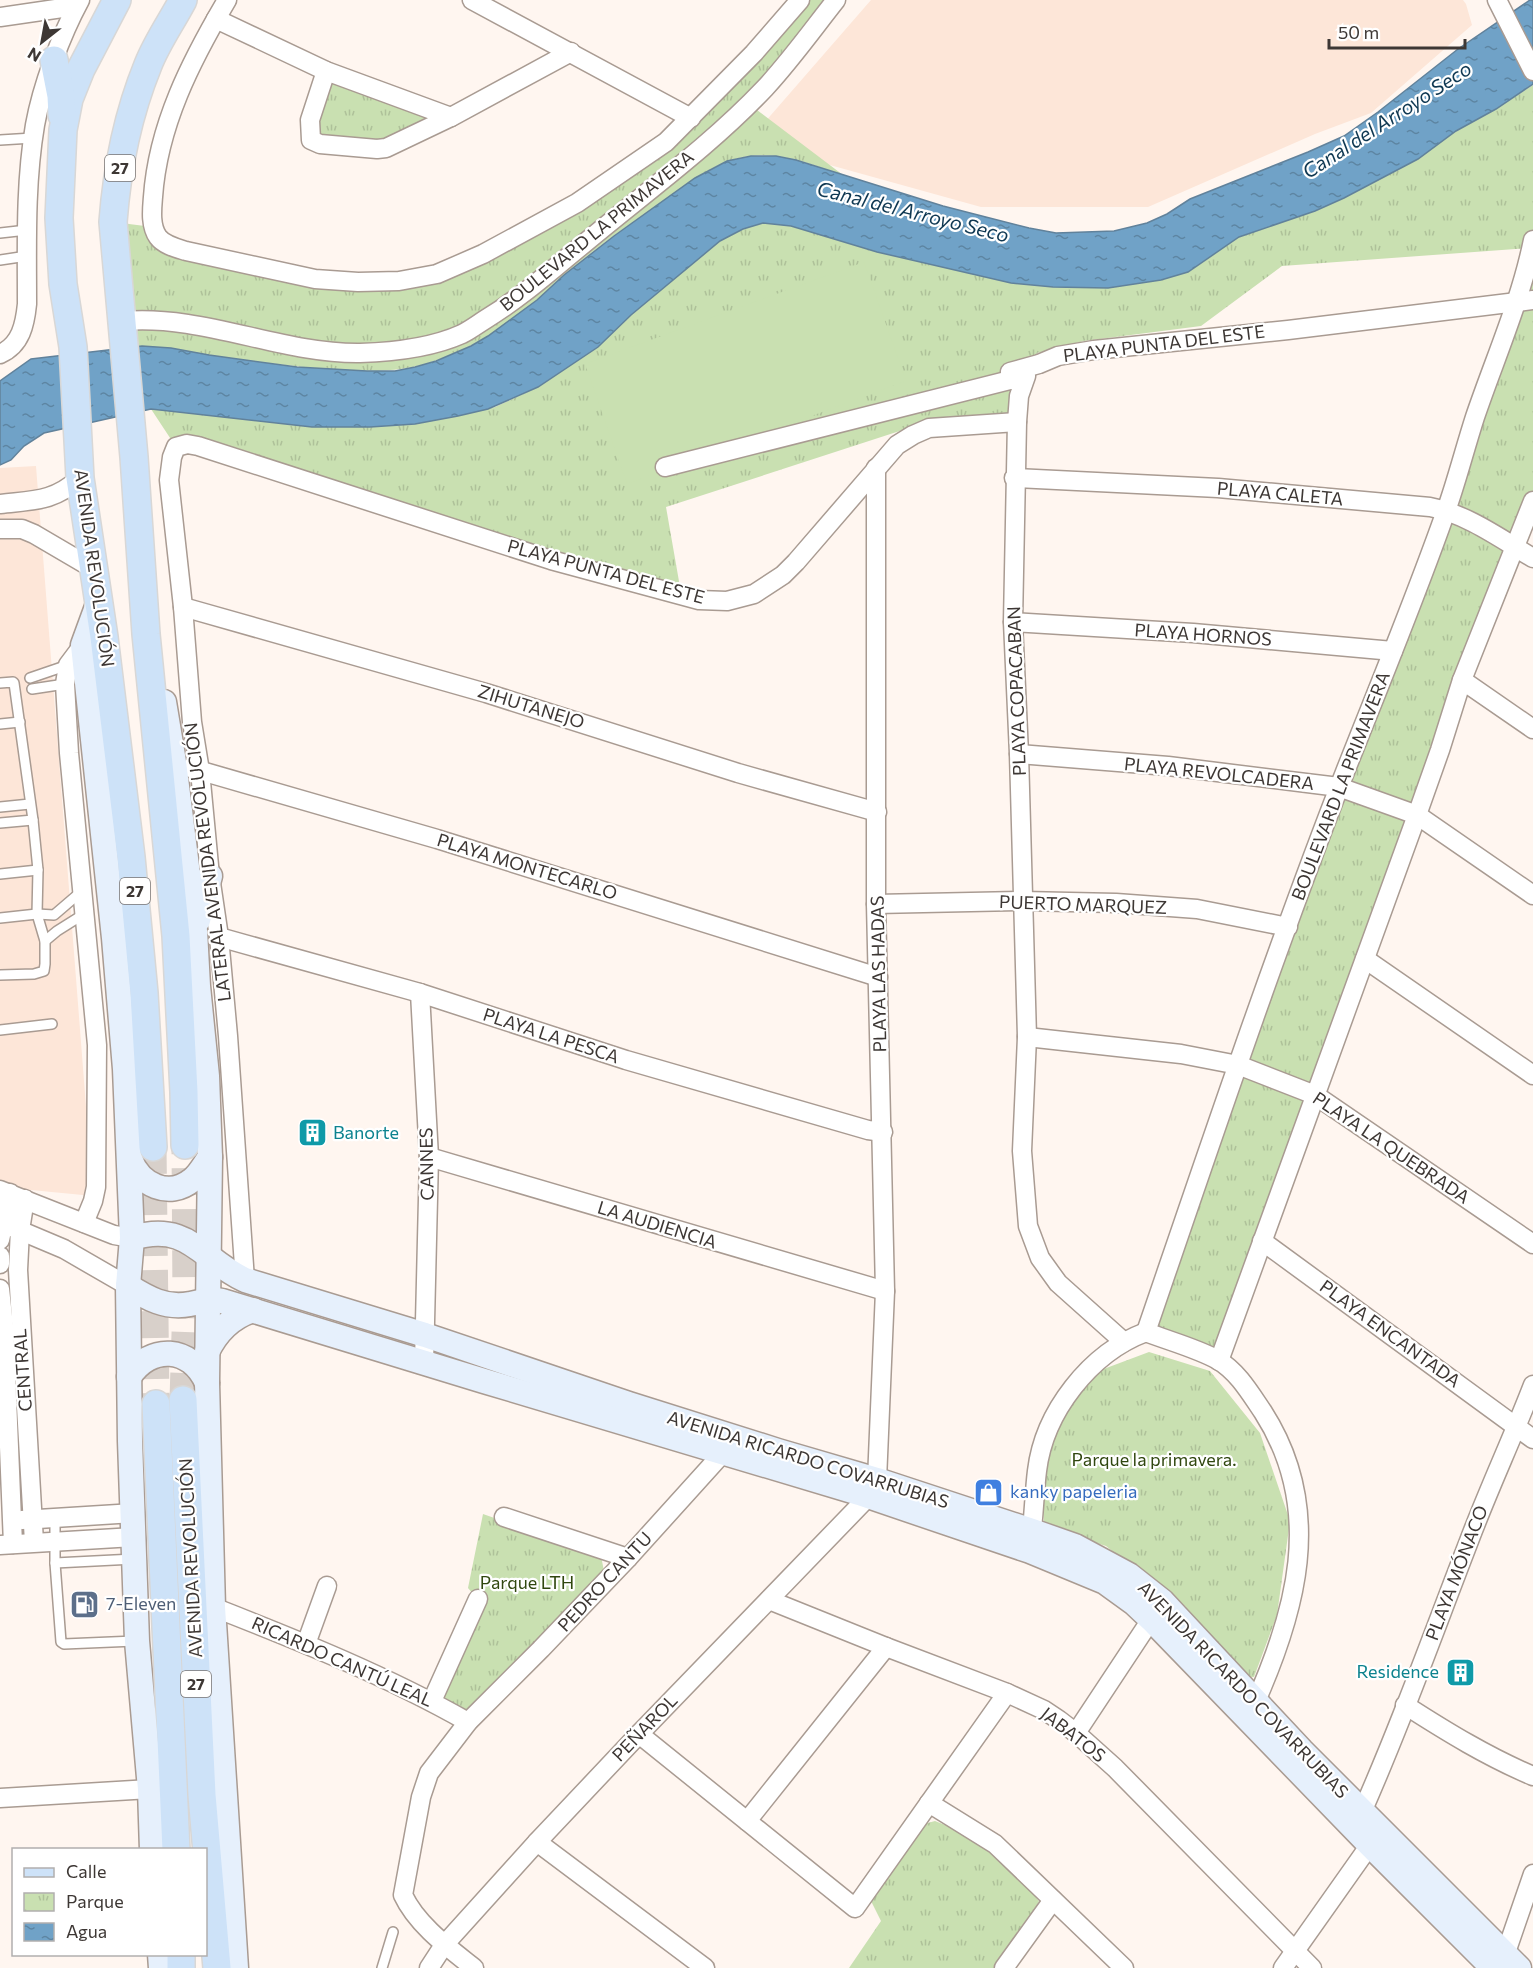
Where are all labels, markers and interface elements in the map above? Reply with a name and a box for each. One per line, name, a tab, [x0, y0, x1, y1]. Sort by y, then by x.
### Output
north arrow	[12, 12, 72, 72]
scale bar	[1329, 12, 1466, 50]
text: 50 m	[1338, 21, 1379, 43]
text: N	[24, 44, 44, 67]
water label: Canal del Arroyo Seco	[1297, 55, 1476, 183]
street label: BOULEVARD LA PRIMAVERA	[495, 145, 698, 315]
road number: 27	[105, 155, 135, 181]
water label: Canal del Arroyo Seco	[815, 176, 1012, 246]
street label: PLAYA PUNTA DEL ESTE	[1062, 320, 1266, 366]
street label: AVENIDA REVOLUCIÓN	[70, 467, 120, 668]
street label: PLAYA CALETA	[1216, 477, 1344, 509]
street label: PLAYA PUNTA DEL ESTE	[505, 534, 707, 608]
street label: PLAYA COPACABAN	[1002, 606, 1030, 776]
street label: PLAYA HORNOS	[1134, 618, 1272, 650]
street label: BOULEVARD LA PRIMAVERA	[1286, 668, 1394, 903]
street label: ZIHUTANEJO	[475, 679, 587, 733]
street label: LATERAL AVENIDA REVOLUCIÓN	[179, 721, 235, 1003]
street label: PLAYA REVOLCADERA	[1123, 752, 1315, 794]
street label: PLAYA MONTECARLO	[434, 828, 620, 904]
road number: 27	[120, 878, 150, 904]
street label: PUERTO MARQUEZ	[999, 890, 1167, 918]
street label: PLAYA LAS HADAS	[866, 895, 890, 1053]
street label: PLAYA LA PESCA	[480, 1003, 622, 1067]
street label: PLAYA LA QUEBRADA	[1309, 1086, 1474, 1208]
building icon: Banorte	[296, 1117, 328, 1149]
place label: Banorte	[333, 1121, 399, 1143]
street label: CANNES	[414, 1127, 438, 1201]
street label: LA AUDIENCIA	[595, 1195, 720, 1253]
street label: PLAYA ENCANTADA	[1316, 1275, 1465, 1392]
street label: CENTRAL	[8, 1328, 36, 1412]
street label: AVENIDA RICARDO COVARRUBIAS	[665, 1406, 952, 1512]
park label: Parque la primavera.	[1071, 1448, 1237, 1470]
street label: AVENIDA REVOLUCIÓN	[174, 1458, 206, 1658]
shop icon: kanky papeleria	[973, 1476, 1005, 1508]
place label: kanky papeleria	[1010, 1480, 1138, 1502]
street label: PLAYA MÓNACO	[1420, 1502, 1492, 1643]
street label: PEDRO CANTU	[553, 1527, 656, 1636]
park label: Parque LTH	[480, 1571, 574, 1593]
street label: AVENIDA RICARDO COVARRUBIAS	[1134, 1576, 1354, 1802]
fuel station icon: 7-Eleven	[69, 1588, 101, 1620]
place label: 7-Eleven	[106, 1592, 176, 1614]
street label: RICARDO CANTÚ LEAL	[249, 1611, 436, 1711]
building icon: Residence	[1444, 1656, 1476, 1688]
place label: Residence	[1357, 1660, 1439, 1682]
road number: 27	[181, 1671, 211, 1697]
street label: PEÑAROL	[607, 1689, 682, 1765]
street label: JABATOS	[1037, 1702, 1110, 1766]
legend	[12, 1848, 207, 1956]
text: Calle	[66, 1860, 106, 1882]
text: Parque	[66, 1890, 124, 1912]
text: Agua	[66, 1920, 107, 1942]

